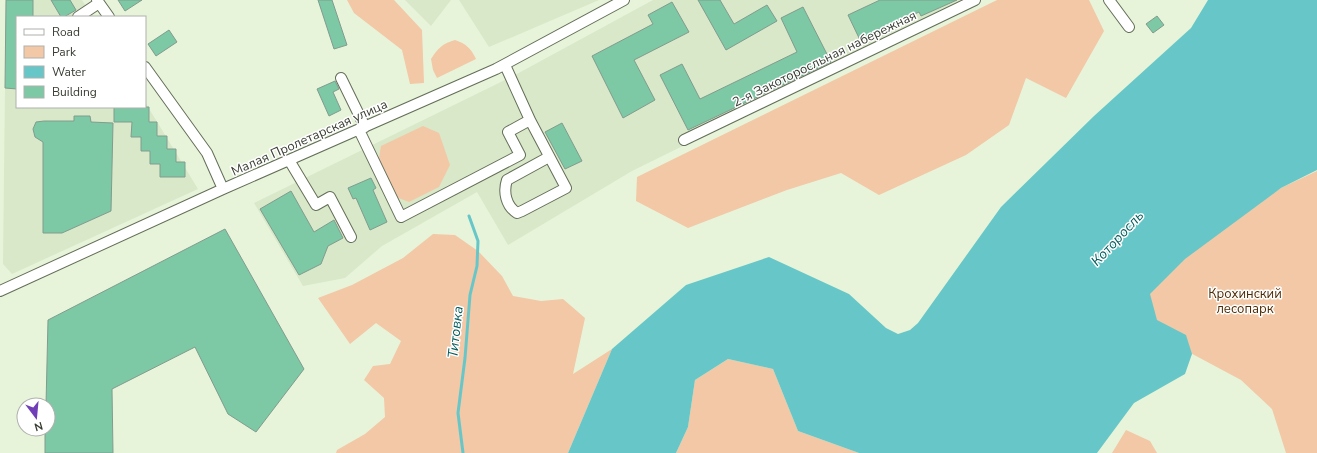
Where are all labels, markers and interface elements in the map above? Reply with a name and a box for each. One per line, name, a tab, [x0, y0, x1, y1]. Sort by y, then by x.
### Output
street label: 2-я Закоторосльная набережная	[729, 6, 919, 111]
legend	[16, 16, 146, 108]
text: Road	[52, 24, 80, 40]
text: Park	[52, 44, 77, 60]
text: Water	[52, 64, 86, 80]
text: Building	[52, 84, 97, 100]
street label: Малая Пролетарская улица	[228, 95, 390, 181]
water label: Которосль	[1087, 207, 1148, 270]
park label: Крохинский лесопарк	[1208, 285, 1282, 318]
water label: Титовка	[443, 305, 468, 359]
north arrow	[16, 397, 56, 437]
text: N	[33, 418, 45, 434]

